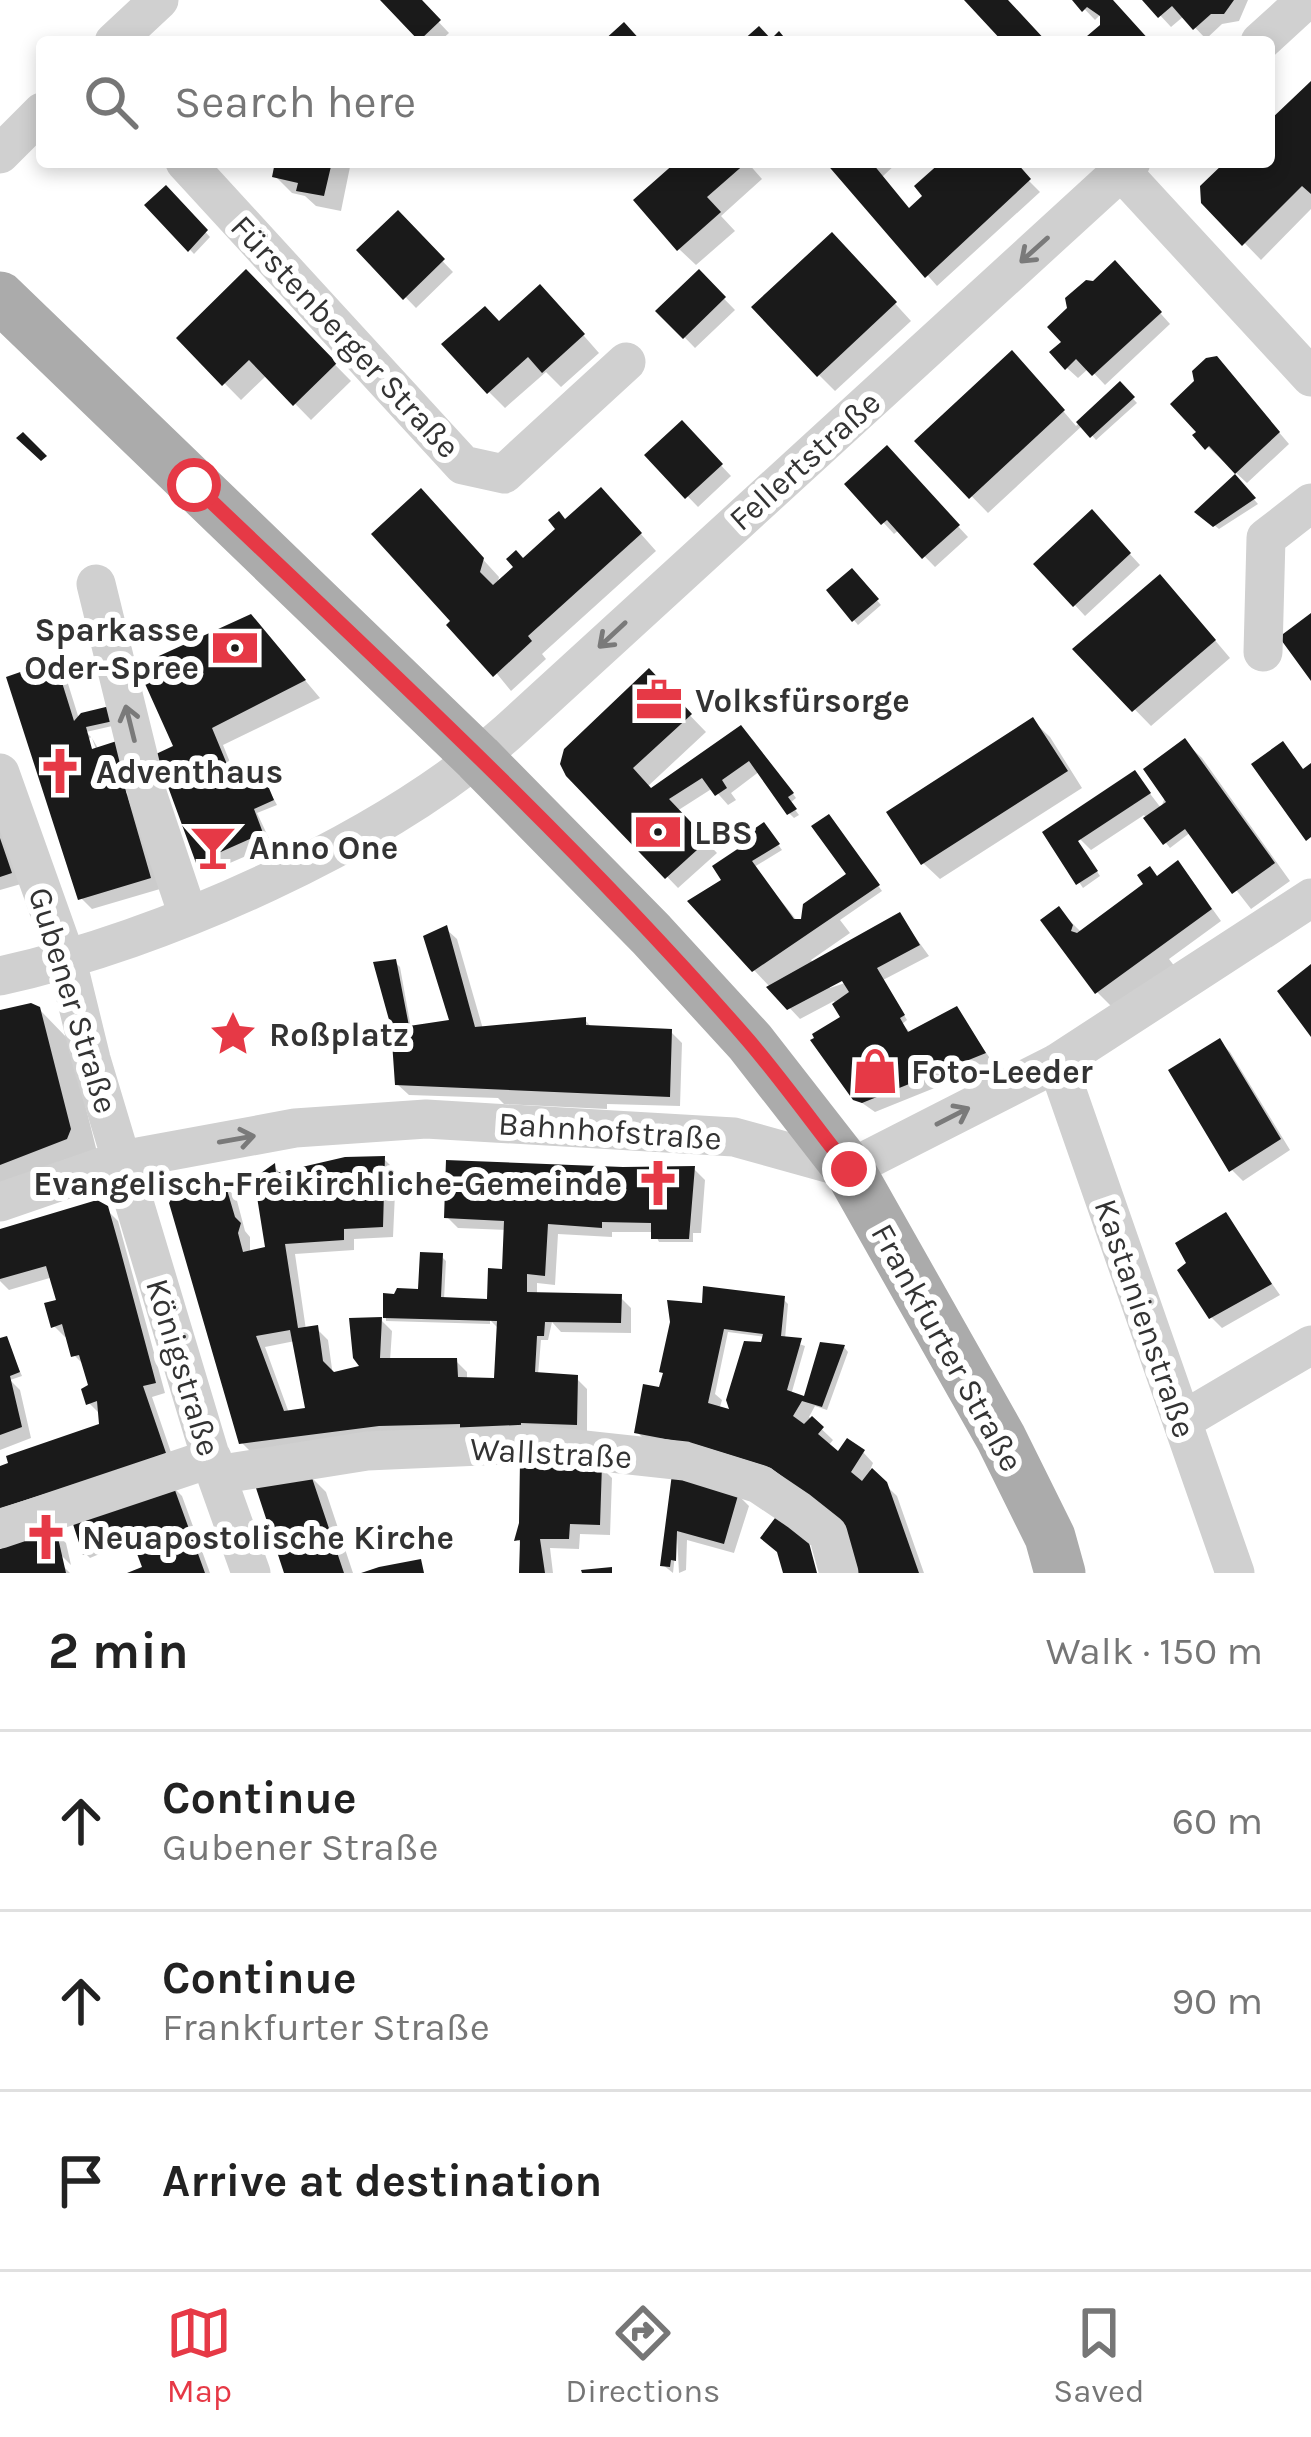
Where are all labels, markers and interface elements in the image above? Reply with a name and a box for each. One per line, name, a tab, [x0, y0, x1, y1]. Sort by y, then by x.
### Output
search box	[36, 36, 1275, 168]
icon: search	[78, 69, 144, 135]
text: Search here	[174, 76, 416, 128]
street label: Fürstenberger Straße	[223, 207, 468, 466]
one-way arrow	[1020, 236, 1050, 263]
street label: Fellertstraße	[721, 383, 888, 538]
route start	[167, 458, 221, 512]
place label: Sparkasse Oder-Spree	[24, 611, 199, 687]
one-way arrow	[598, 621, 628, 648]
bank icon: Sparkasse Oder-Spree	[210, 623, 260, 673]
office icon: Volksfürsorge	[634, 675, 684, 725]
place label: Volksfürsorge	[695, 682, 910, 720]
one-way arrow	[118, 704, 140, 742]
church icon: Adventhaus	[35, 746, 85, 796]
place label: Adventhaus	[96, 753, 283, 791]
bank icon: LBS	[633, 807, 683, 857]
place label: LBS	[694, 814, 753, 852]
bar icon: Anno One	[188, 822, 238, 872]
place label: Anno One	[249, 829, 398, 867]
street label: Gubener Straße	[21, 883, 125, 1118]
place icon: Roßplatz	[208, 1009, 258, 1059]
place label: Roßplatz	[269, 1016, 409, 1054]
shop icon: Foto-Leeder	[850, 1046, 900, 1096]
place label: Foto-Leeder	[911, 1053, 1093, 1091]
street label: Bahnhofstraße	[497, 1104, 723, 1158]
one-way arrow	[935, 1104, 970, 1127]
one-way arrow	[217, 1126, 256, 1149]
route end	[822, 1142, 876, 1196]
church icon: Evangelisch-Freikirchliche-Gemeinde	[633, 1158, 683, 1208]
place label: Evangelisch-Freikirchliche-Gemeinde	[33, 1165, 622, 1203]
street label: Kastanienstraße	[1086, 1194, 1204, 1443]
street label: Frankfurter Straße	[863, 1217, 1031, 1478]
street label: Königstraße	[138, 1274, 228, 1461]
street label: Wallstraße	[469, 1430, 633, 1476]
church icon: Neuapostolische Kirche	[21, 1512, 71, 1562]
place label: Neuapostolische Kirche	[82, 1519, 454, 1557]
text: 2 min	[48, 1621, 189, 1681]
text: Walk · 150 m	[1046, 1628, 1263, 1674]
text: Continue	[162, 1772, 357, 1824]
icon: ahead	[48, 1788, 114, 1854]
text: 60 m	[1172, 1798, 1263, 1844]
text: Gubener Straße	[162, 1824, 439, 1870]
text: Continue	[162, 1952, 357, 2004]
icon: ahead	[48, 1968, 114, 2034]
text: 90 m	[1171, 1978, 1263, 2024]
text: Frankfurter Straße	[162, 2004, 490, 2050]
icon: arrive	[48, 2148, 114, 2214]
text: Arrive at destination	[162, 2155, 602, 2207]
tab: Map	[166, 2300, 232, 2410]
tab: Directions	[565, 2300, 720, 2410]
tab: Saved	[1053, 2300, 1145, 2410]

